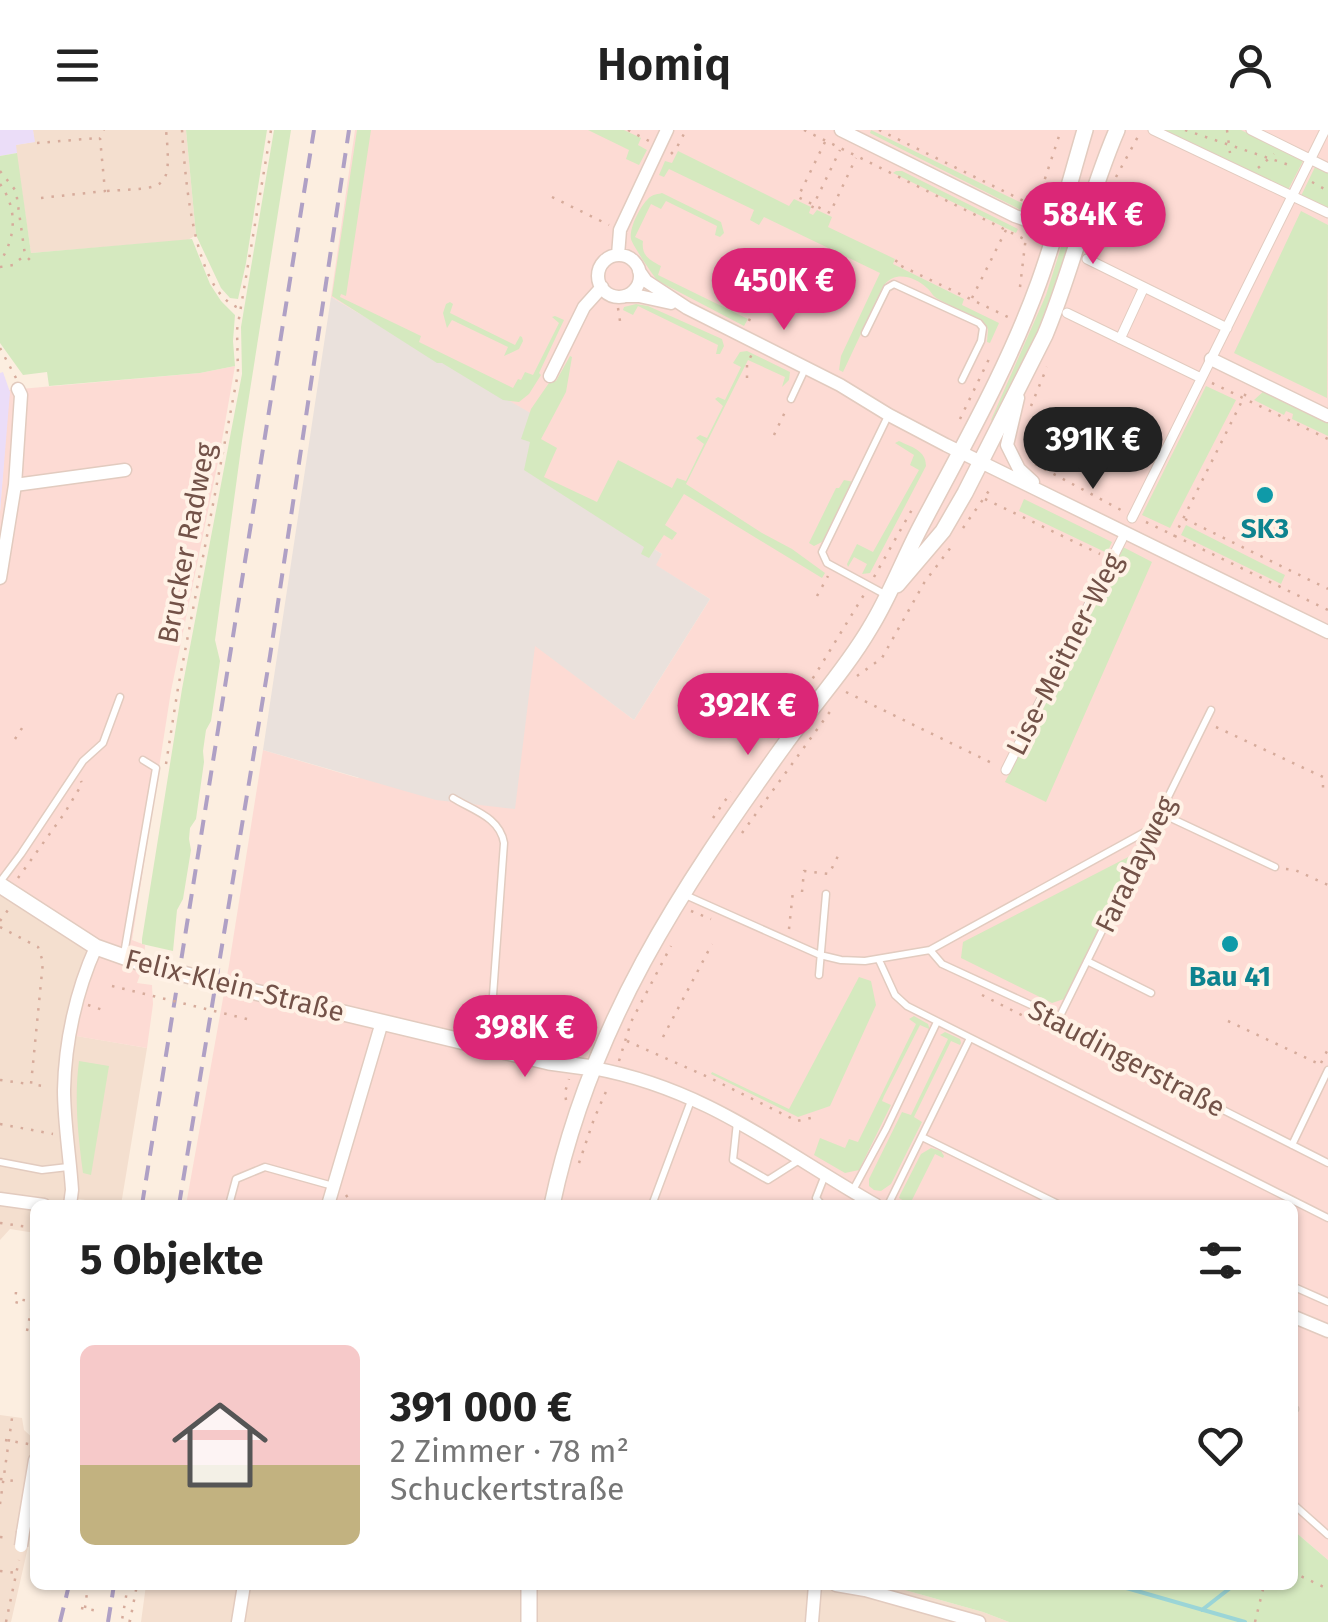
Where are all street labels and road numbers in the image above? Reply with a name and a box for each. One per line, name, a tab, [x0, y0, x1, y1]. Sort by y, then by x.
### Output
street label: Brucker Radweg	[151, 440, 222, 646]
street label: Lise-Meitner-Weg	[999, 547, 1130, 761]
street label: Faradayweg	[1088, 790, 1183, 938]
street label: Felix-Klein-Straße	[122, 942, 348, 1029]
street label: Staudingerstraße	[1023, 993, 1231, 1124]

